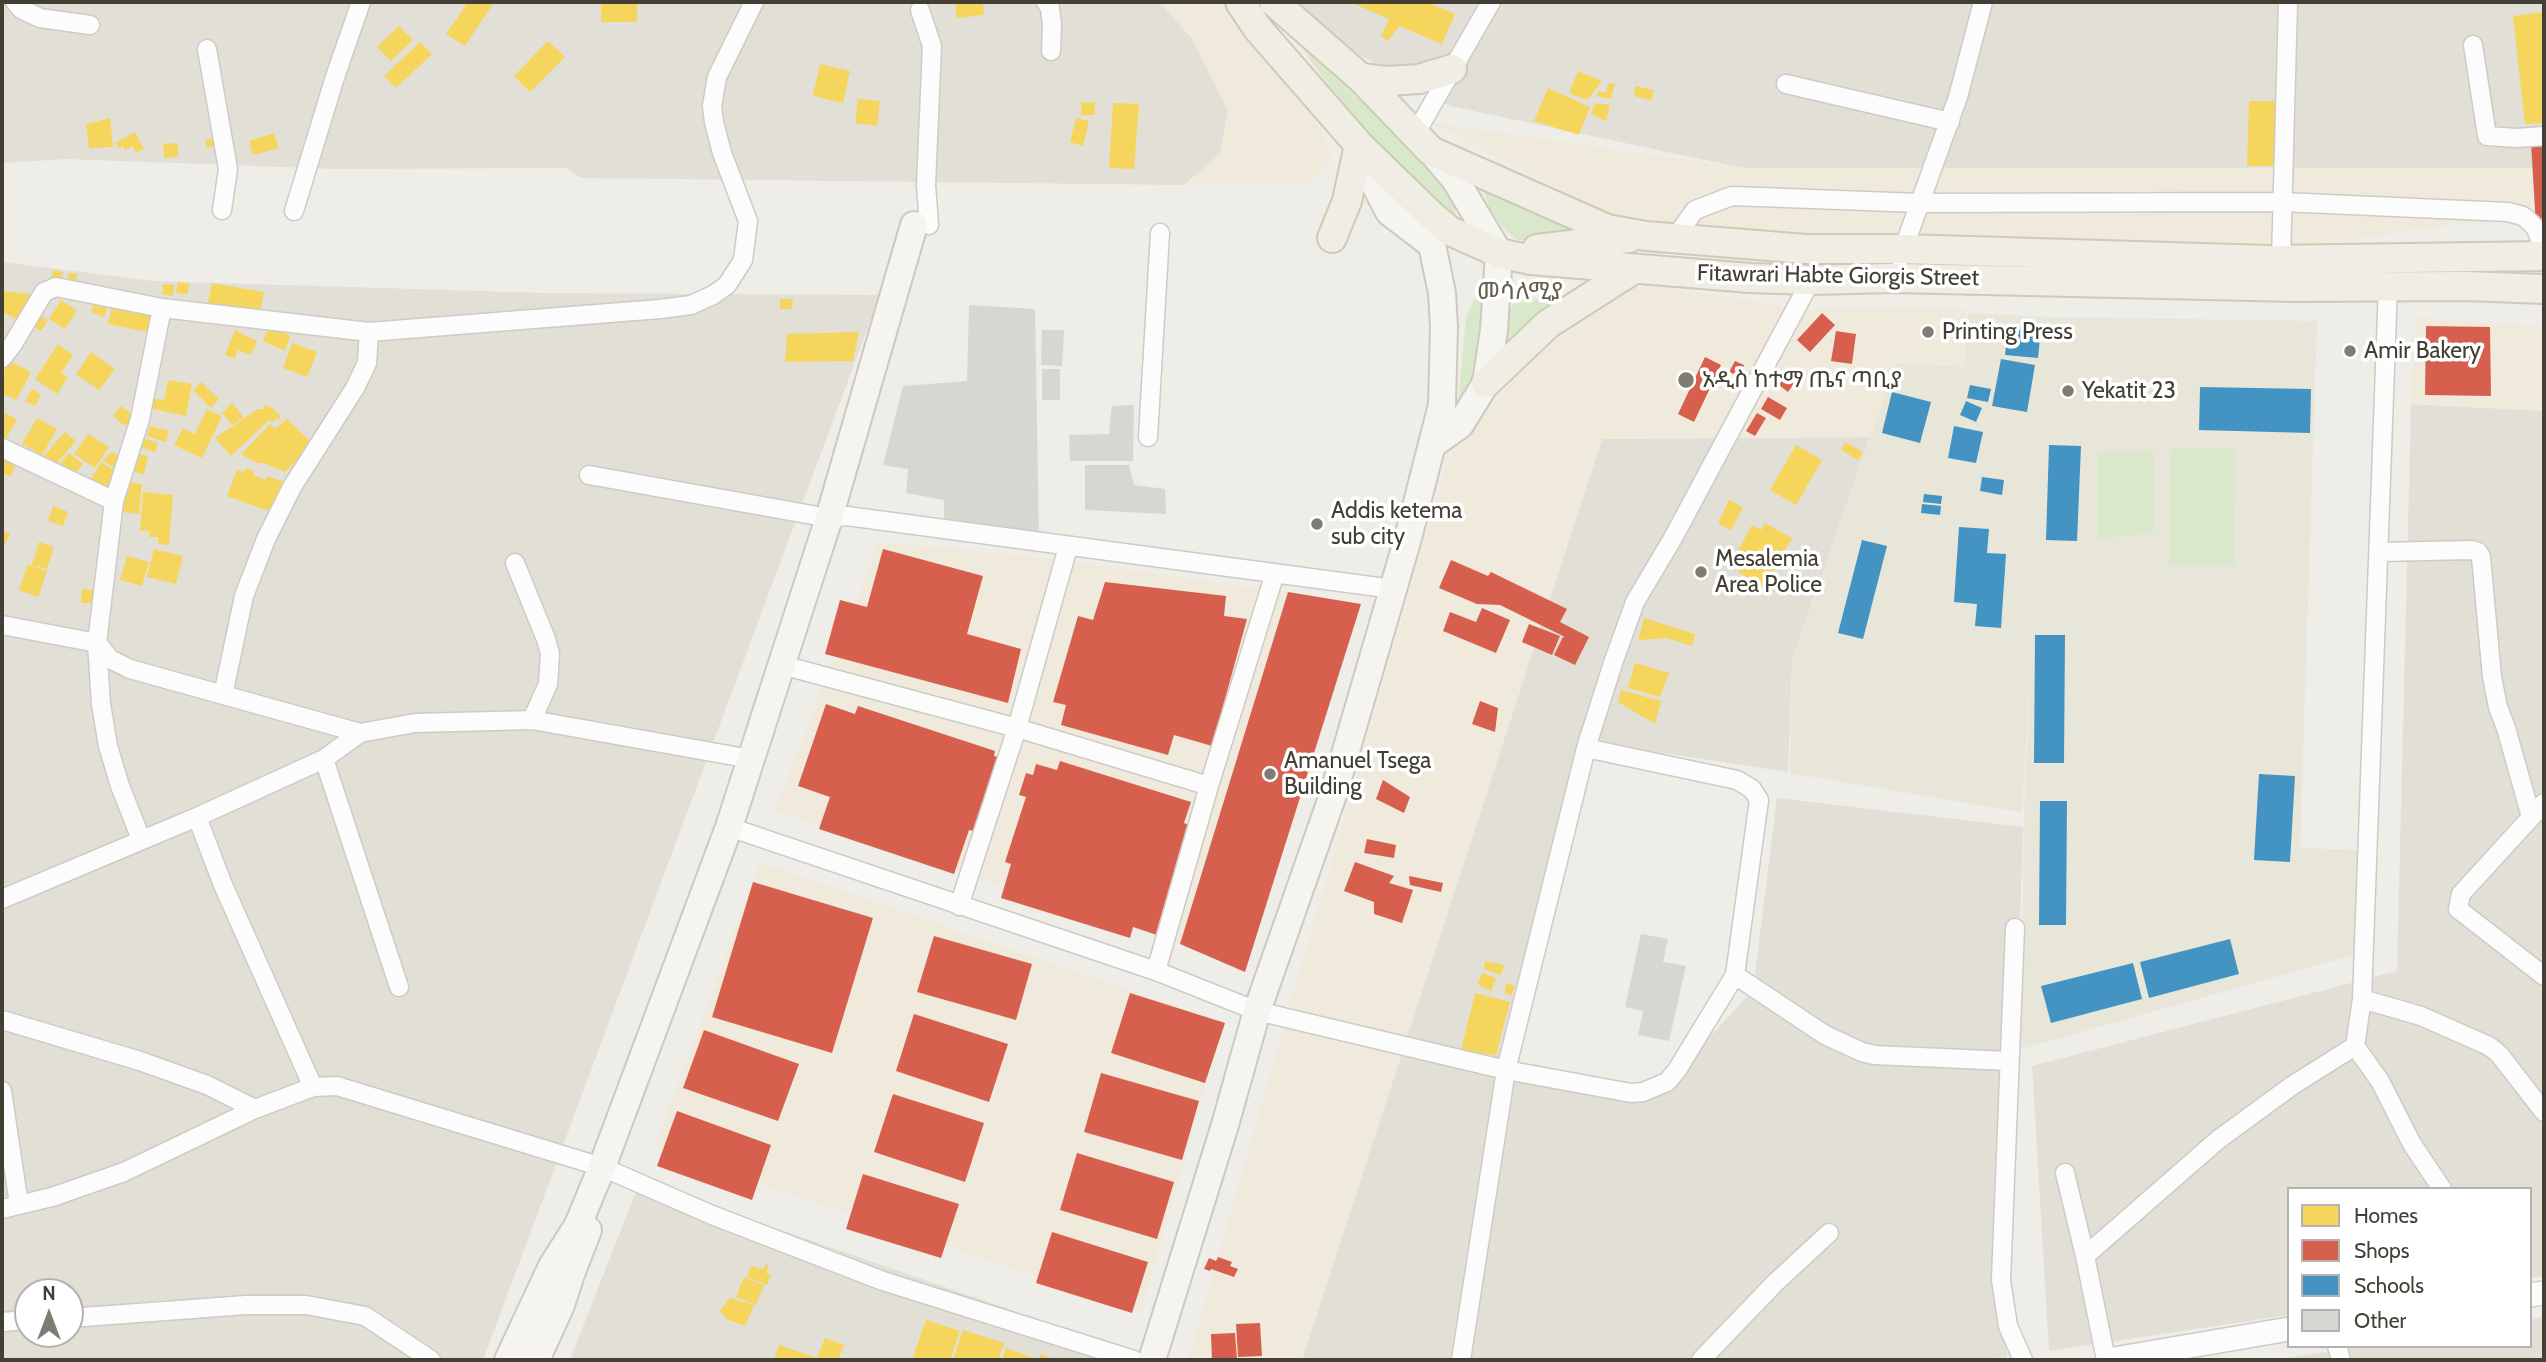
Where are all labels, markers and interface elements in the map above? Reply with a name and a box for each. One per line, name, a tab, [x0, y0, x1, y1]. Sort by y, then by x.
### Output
street label: Fitawrari Habte Giorgis Street	[1697, 260, 1979, 292]
district label: መሳለሚያ	[1477, 278, 1563, 306]
place label: Printing Press	[1942, 318, 2073, 346]
marker: Printing Press	[1920, 324, 1936, 340]
place label: Amir Bakery	[2364, 337, 2481, 365]
marker: Amir Bakery	[2342, 343, 2358, 359]
place label: አዲስ ከተማ ጤና ጣቢያ	[1702, 366, 1902, 394]
marker: አዲስ ከተማ ጤና ጣቢያ	[1676, 370, 1696, 390]
place label: Yekatit 23	[2082, 377, 2176, 405]
marker: Yekatit 23	[2060, 383, 2076, 399]
place label: Addis ketema sub city	[1331, 497, 1462, 551]
marker: Addis ketema sub city	[1309, 516, 1325, 532]
place label: Mesalemia Area Police	[1715, 545, 1822, 599]
marker: Mesalemia Area Police	[1693, 564, 1709, 580]
place label: Amanuel Tsega Building	[1284, 747, 1431, 801]
marker: Amanuel Tsega Building	[1262, 766, 1278, 782]
legend	[2287, 1187, 2532, 1348]
text: Homes	[2354, 1203, 2418, 1228]
text: Shops	[2354, 1238, 2409, 1263]
text: Schools	[2354, 1273, 2424, 1298]
north arrow	[14, 1278, 84, 1348]
text: N	[42, 1282, 56, 1305]
text: Other	[2354, 1308, 2406, 1333]

